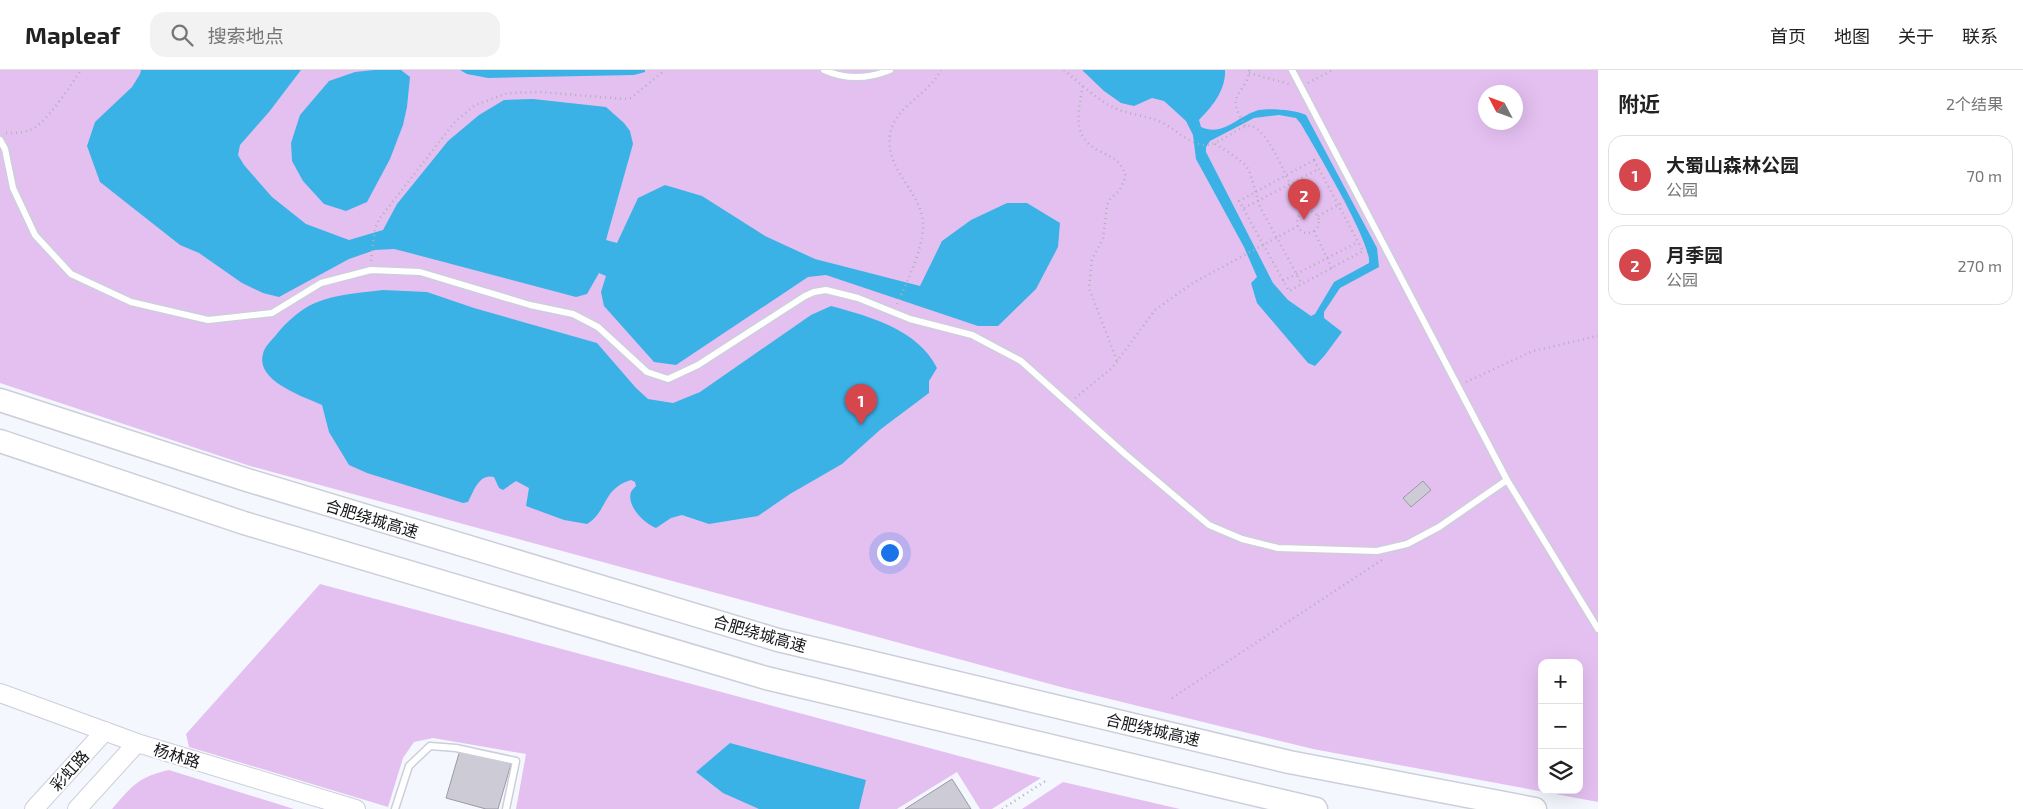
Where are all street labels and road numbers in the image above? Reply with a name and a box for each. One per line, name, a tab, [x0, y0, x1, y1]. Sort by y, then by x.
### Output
street label: 合肥绕城高速	[323, 495, 421, 541]
street label: 合肥绕城高速	[711, 611, 809, 655]
street label: 合肥绕城高速	[1104, 709, 1202, 749]
street label: 杨林路	[151, 739, 203, 771]
street label: 彩虹路	[46, 746, 92, 794]

